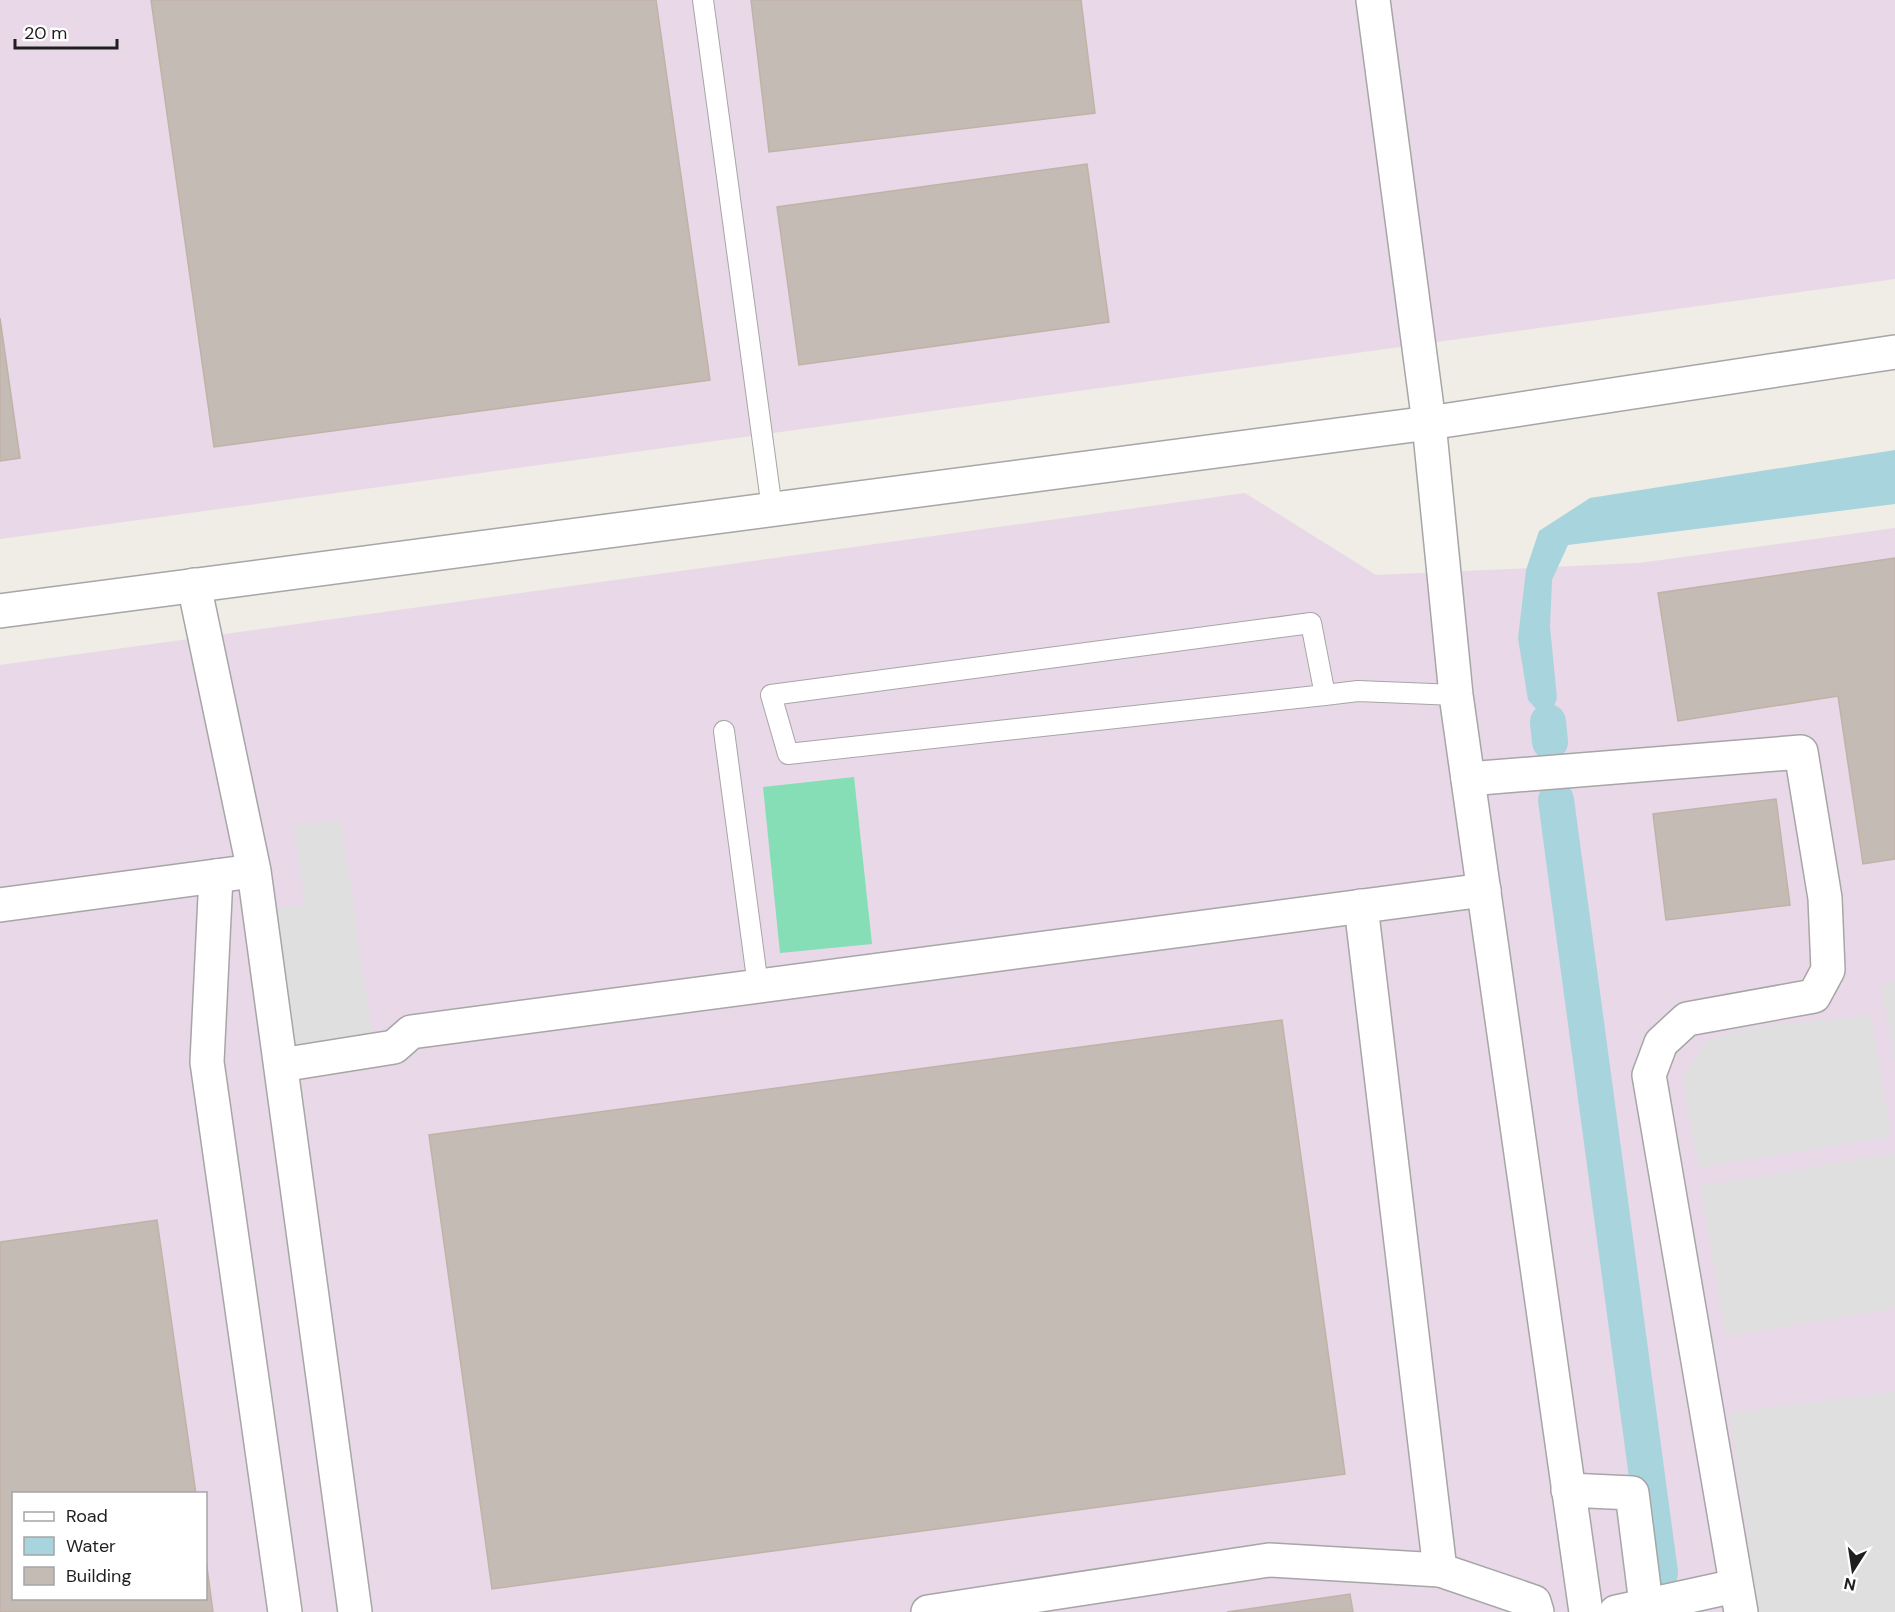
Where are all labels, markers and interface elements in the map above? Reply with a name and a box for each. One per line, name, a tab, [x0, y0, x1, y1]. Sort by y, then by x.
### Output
scale bar	[15, 12, 117, 50]
text: 20 m	[24, 21, 67, 45]
legend	[12, 1492, 207, 1600]
text: Road	[66, 1504, 108, 1528]
text: Water	[66, 1534, 116, 1558]
north arrow	[1823, 1540, 1883, 1600]
text: Building	[66, 1564, 131, 1588]
text: N	[1842, 1573, 1858, 1596]

